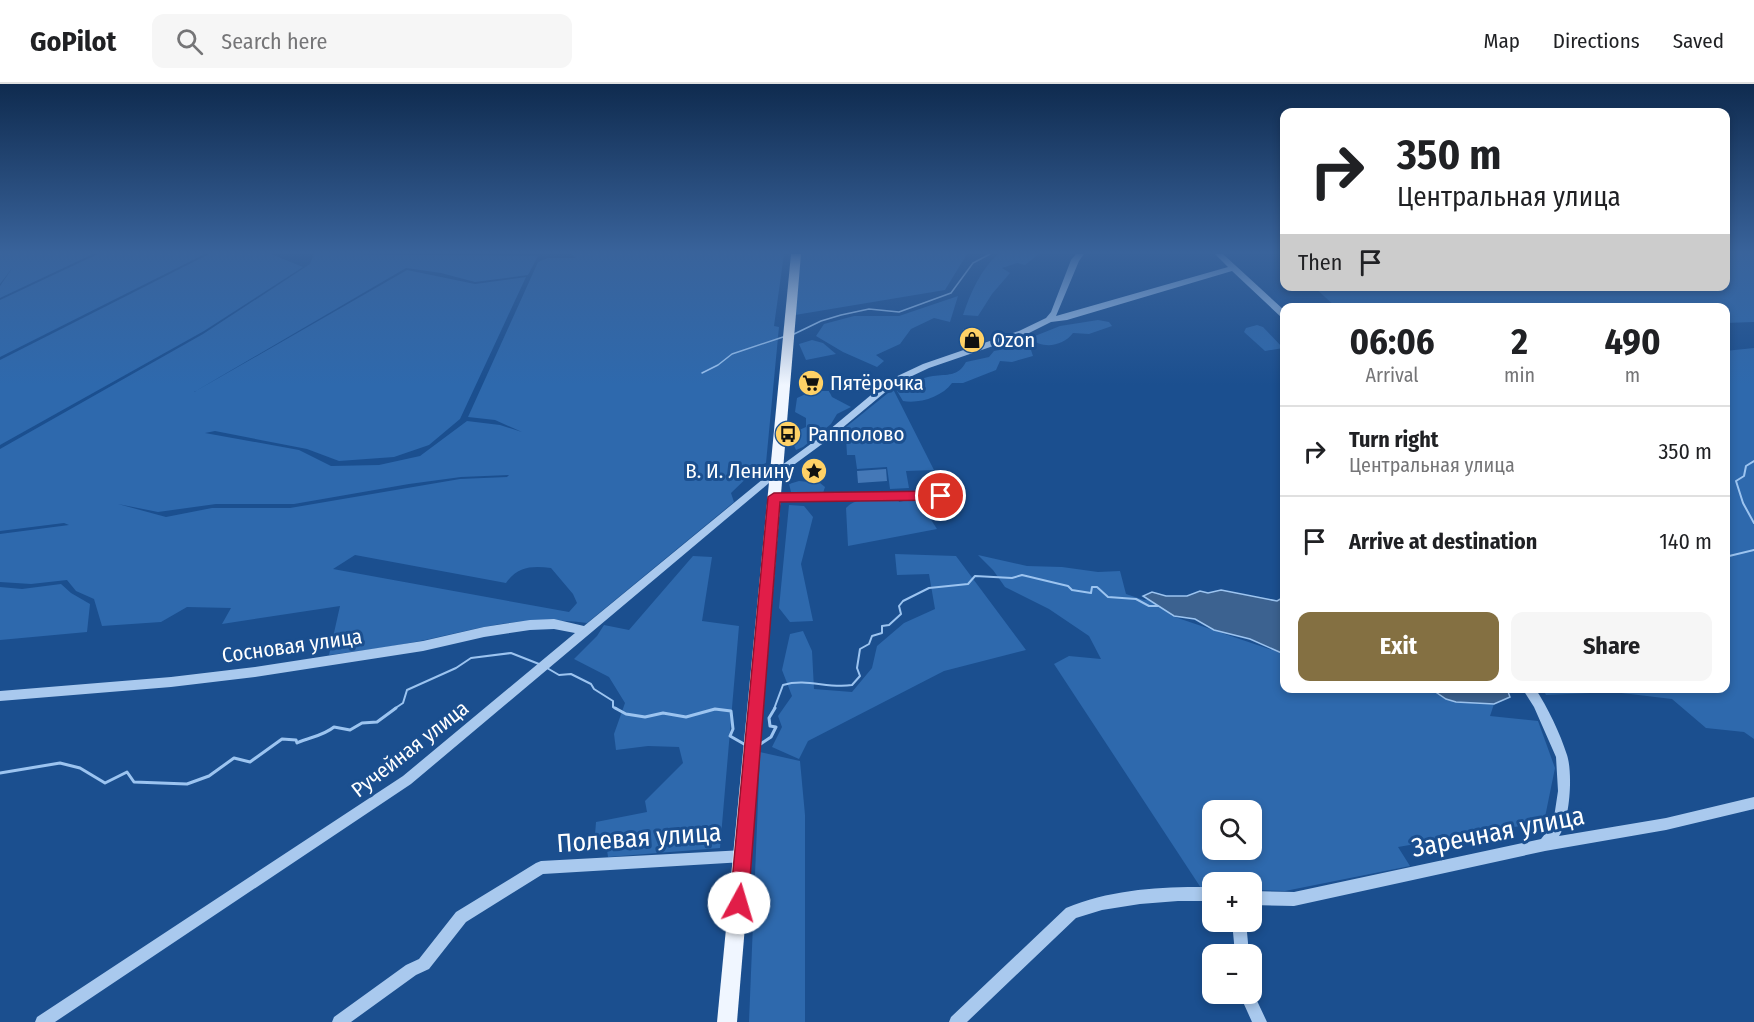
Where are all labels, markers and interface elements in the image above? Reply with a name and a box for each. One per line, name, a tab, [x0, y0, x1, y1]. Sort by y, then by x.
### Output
search box	[152, 14, 572, 68]
text: GoPilot	[30, 25, 116, 58]
icon: search	[173, 25, 206, 58]
text: Search here	[221, 28, 327, 55]
text: Map	[1483, 28, 1520, 54]
text: Directions	[1553, 28, 1640, 54]
text: Saved	[1673, 28, 1724, 54]
text: 350 m	[1397, 130, 1501, 180]
icon: right	[1298, 132, 1376, 210]
text: Центральная улица	[1397, 181, 1621, 213]
icon: arrive	[1354, 246, 1387, 279]
text: Then	[1298, 249, 1342, 276]
text: 06:06	[1349, 320, 1435, 364]
text: 2	[1511, 320, 1528, 364]
text: 490	[1604, 320, 1661, 364]
shop icon: Ozon	[957, 325, 987, 355]
place label: Ozon	[992, 327, 1035, 353]
text: Arrival	[1366, 363, 1419, 387]
text: min	[1504, 363, 1535, 387]
text: m	[1625, 363, 1640, 387]
supermarket icon: Пятёрочка	[796, 368, 826, 398]
place label: Пятёрочка	[830, 370, 924, 396]
bus stop icon: Рапполово	[773, 419, 803, 449]
place label: Рапполово	[808, 421, 905, 447]
text: Turn right	[1349, 426, 1438, 453]
icon: right	[1298, 435, 1331, 468]
text: 350 m	[1658, 438, 1712, 465]
text: Центральная улица	[1349, 453, 1515, 477]
place icon: В. И. Ленину	[799, 456, 829, 486]
place label: В. И. Ленину	[685, 458, 795, 484]
pin	[915, 470, 966, 521]
icon: arrive	[924, 479, 957, 512]
icon: arrive	[1298, 525, 1331, 558]
text: Arrive at destination	[1349, 528, 1537, 555]
text: 140 m	[1659, 528, 1712, 555]
button: Exit	[1298, 612, 1499, 681]
button: Share	[1511, 612, 1712, 681]
street label: Сосновая улица	[220, 623, 364, 669]
street label: Ручейная улица	[346, 695, 474, 803]
map controls	[1202, 800, 1262, 1004]
button: search	[1202, 800, 1262, 860]
street label: Заречная улица	[1409, 800, 1587, 864]
street label: Полевая улица	[556, 817, 722, 859]
position arrow	[707, 871, 771, 935]
button: +	[1202, 872, 1262, 932]
button: −	[1202, 944, 1262, 1004]

